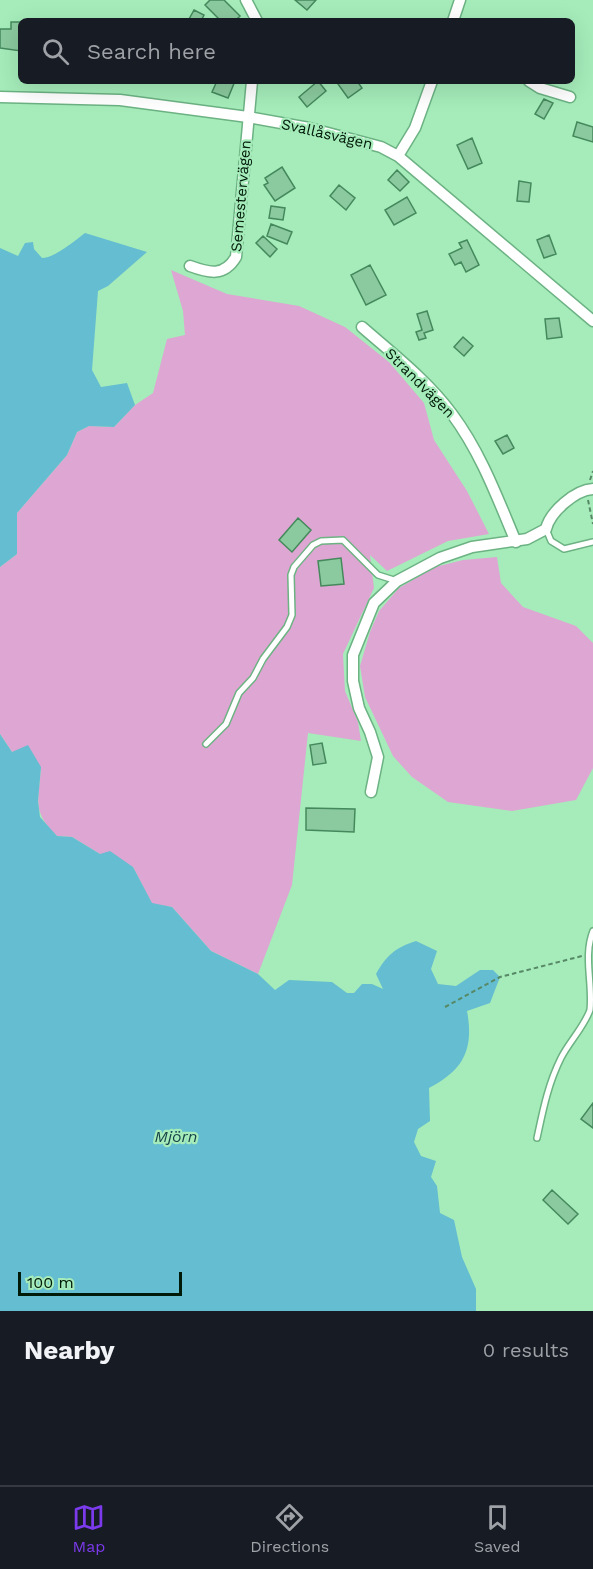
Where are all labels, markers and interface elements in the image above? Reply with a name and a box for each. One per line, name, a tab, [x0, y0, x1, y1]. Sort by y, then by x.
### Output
search box	[18, 18, 575, 84]
icon: search	[39, 35, 72, 68]
text: Search here	[87, 39, 216, 64]
street label: Svallåsvägen	[280, 115, 374, 153]
street label: Semestervägen	[227, 139, 255, 253]
street label: Strandvägen	[381, 344, 459, 422]
water label: Mjörn	[155, 1127, 197, 1146]
scale bar	[18, 1269, 182, 1296]
text: 100 m	[27, 1273, 74, 1292]
text: Nearby	[24, 1335, 115, 1365]
text: 0 results	[483, 1338, 569, 1362]
tab: Map	[72, 1501, 105, 1556]
tab: Directions	[250, 1501, 329, 1556]
tab: Saved	[474, 1501, 521, 1556]

